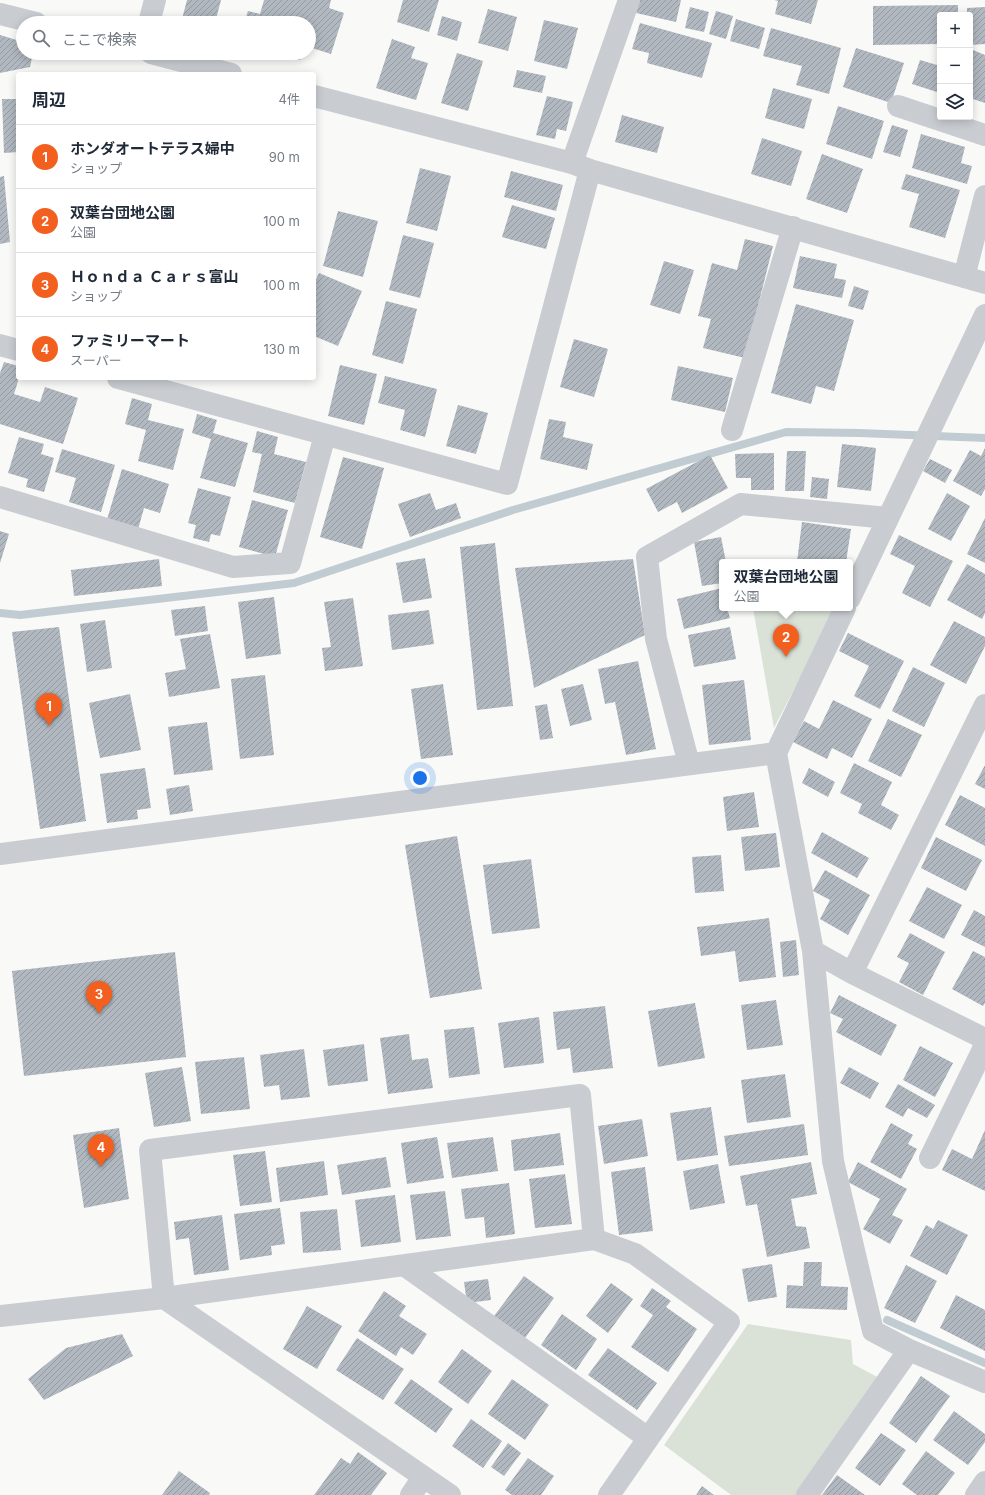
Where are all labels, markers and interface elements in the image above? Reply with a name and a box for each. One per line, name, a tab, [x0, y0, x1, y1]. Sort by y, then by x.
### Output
map controls	[937, 12, 973, 120]
button: +	[937, 12, 973, 48]
search box	[16, 16, 316, 60]
icon: search	[30, 27, 52, 49]
text: ここで検索	[62, 30, 137, 49]
button: −	[937, 48, 973, 84]
button: layers	[937, 84, 973, 120]
text: 周辺	[32, 90, 66, 110]
text: 4件	[279, 91, 300, 107]
text: ホンダオートテラス婦中	[70, 139, 235, 158]
text: 1	[42, 149, 48, 165]
text: 90 m	[269, 149, 300, 165]
text: ショップ	[70, 160, 122, 176]
text: 双葉台団地公園	[70, 203, 175, 222]
text: 2	[41, 213, 49, 229]
text: 100 m	[263, 213, 300, 229]
text: 公園	[70, 224, 96, 240]
text: Ｈｏｎｄａ Ｃａｒｓ富山	[70, 267, 239, 286]
text: 3	[41, 277, 49, 293]
text: 100 m	[263, 277, 300, 293]
text: ショップ	[70, 288, 122, 304]
text: ファミリーマート	[70, 331, 190, 350]
text: 4	[41, 341, 49, 357]
text: 130 m	[263, 341, 300, 357]
text: スーパー	[70, 352, 122, 368]
popup	[719, 559, 853, 611]
text: 双葉台団地公園	[733, 567, 839, 586]
text: 公園	[733, 588, 760, 604]
pin: 2	[773, 624, 799, 657]
pin: 1	[36, 693, 62, 726]
your location	[410, 768, 430, 788]
pin: 3	[86, 981, 112, 1014]
pin: 4	[88, 1134, 114, 1167]

